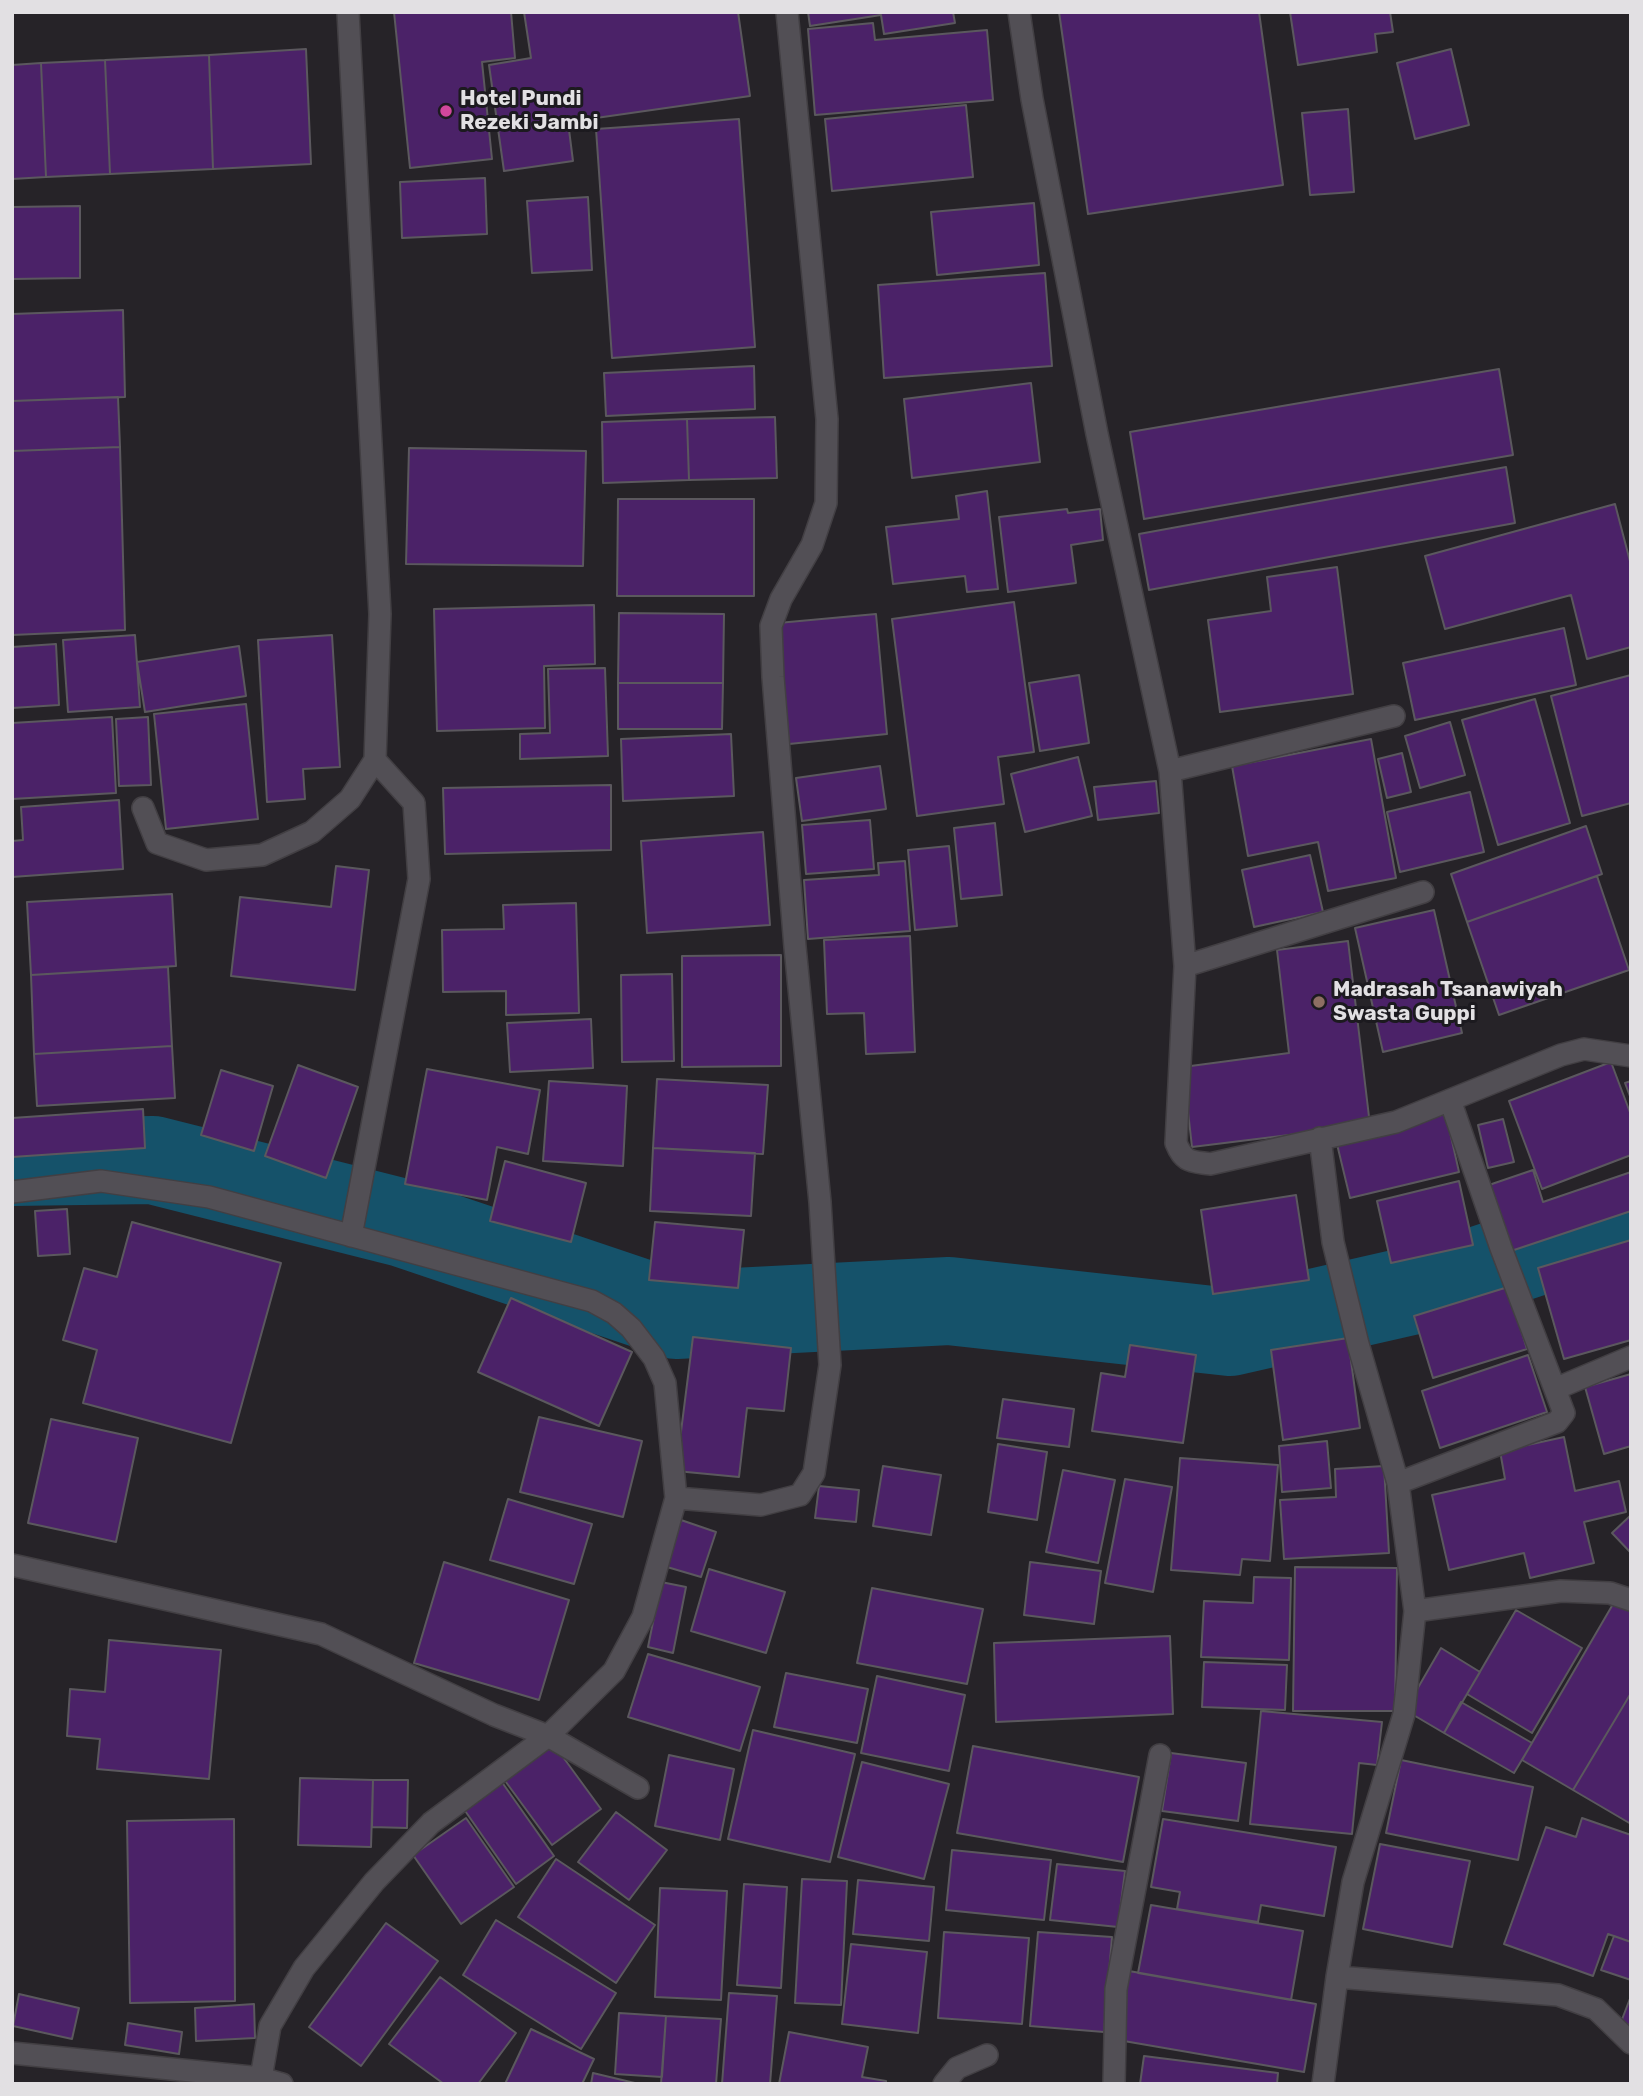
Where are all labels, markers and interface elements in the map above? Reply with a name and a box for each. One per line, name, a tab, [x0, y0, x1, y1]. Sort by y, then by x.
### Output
place label: Hotel Pundi Rezeki Jambi	[460, 86, 598, 136]
marker: Hotel Pundi Rezeki Jambi	[438, 103, 454, 119]
place label: Madrasah Tsanawiyah Swasta Guppi	[1333, 977, 1563, 1027]
marker: Madrasah Tsanawiyah Swasta Guppi	[1311, 994, 1327, 1010]

